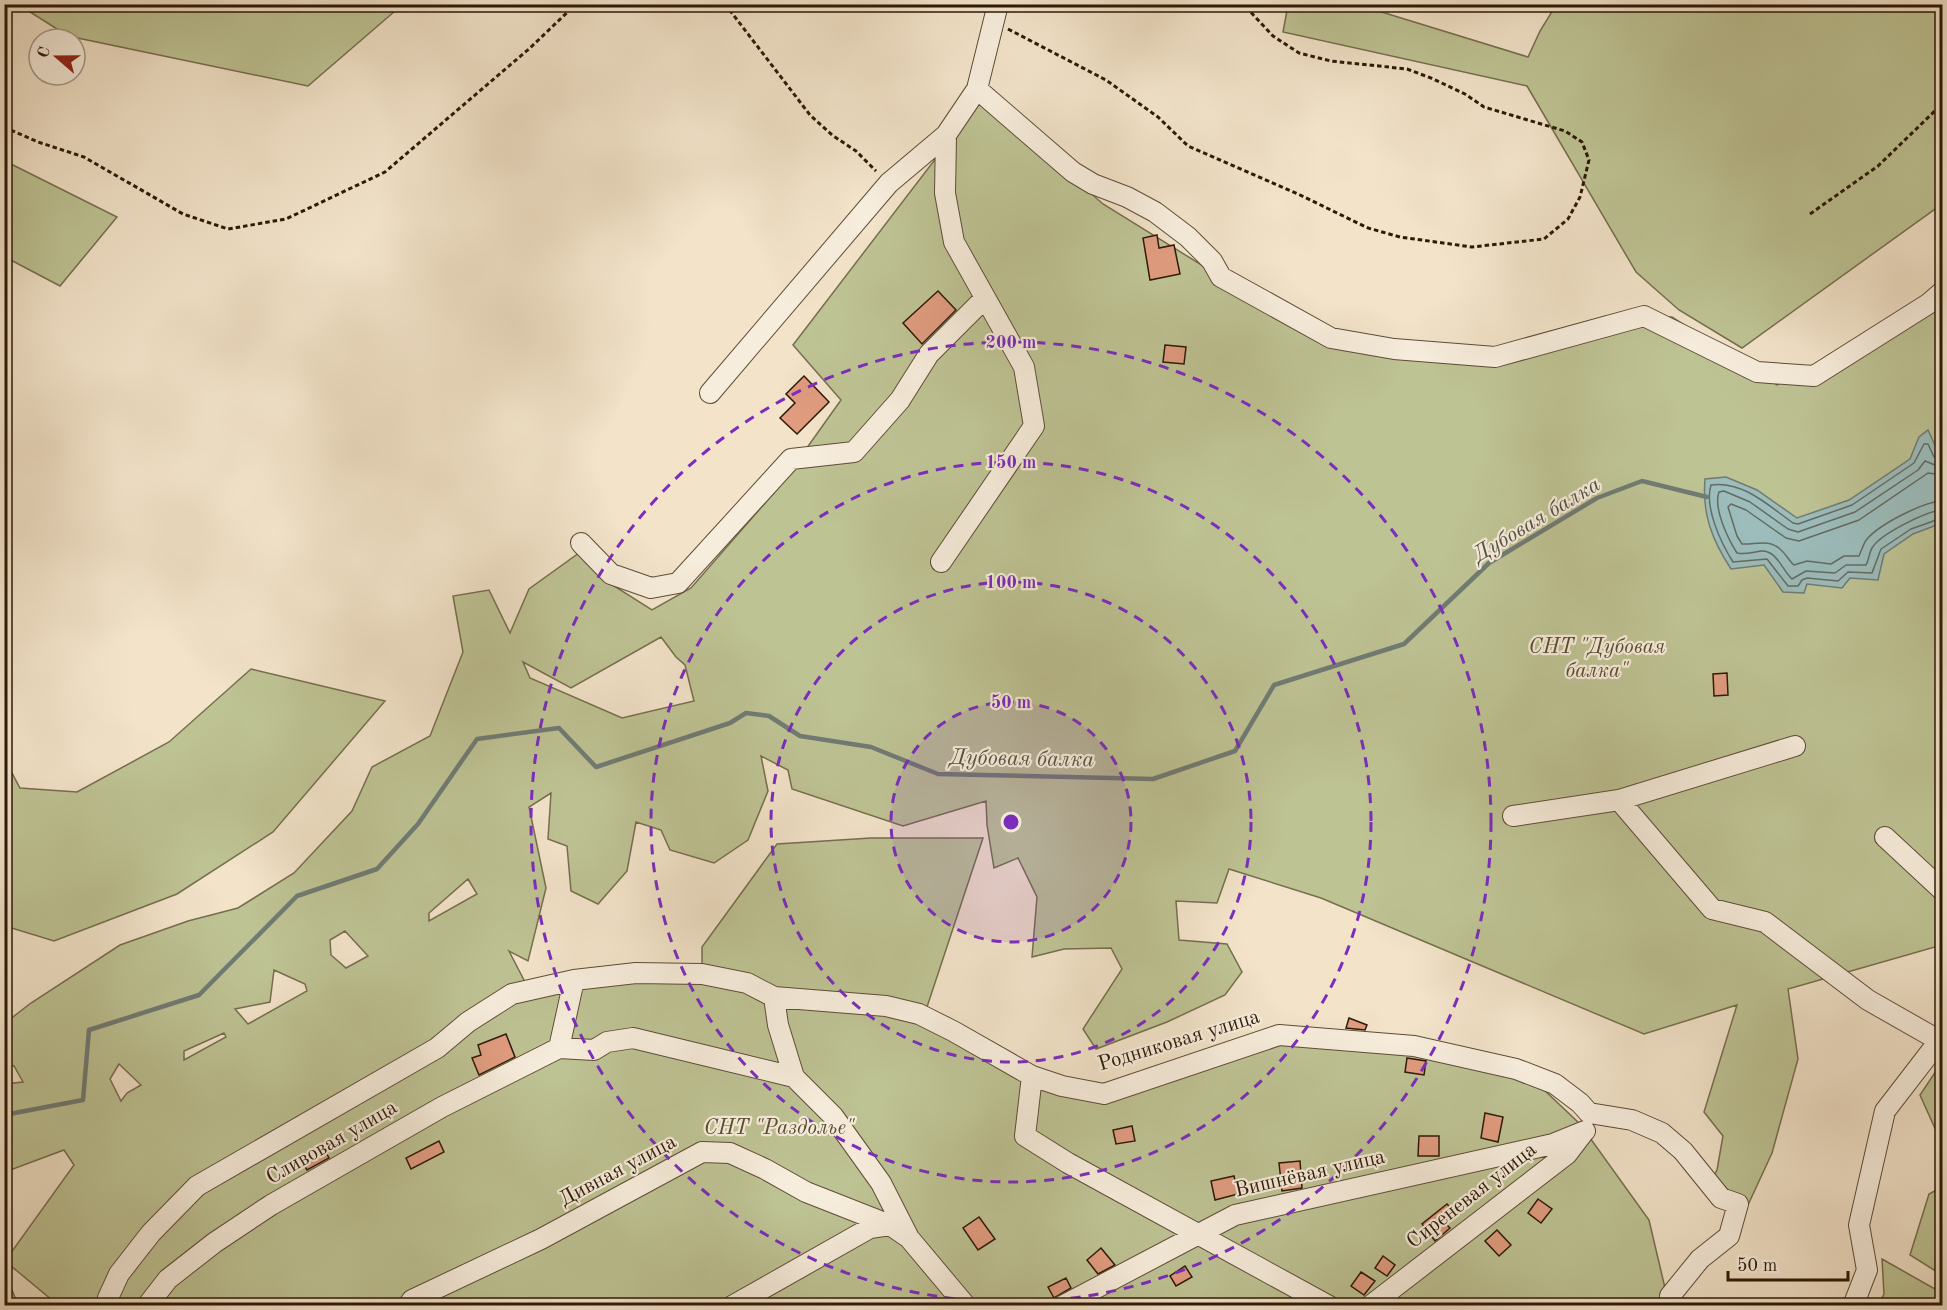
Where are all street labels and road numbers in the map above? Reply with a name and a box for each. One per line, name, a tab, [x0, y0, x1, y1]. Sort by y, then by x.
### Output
street label: Родниковая улица	[1096, 1006, 1262, 1076]
street label: Сливовая улица	[263, 1097, 401, 1189]
street label: Дивная улица	[556, 1131, 680, 1211]
street label: Сиреневая улица	[1403, 1139, 1541, 1253]
street label: Вишнёвая улица	[1233, 1146, 1387, 1202]

